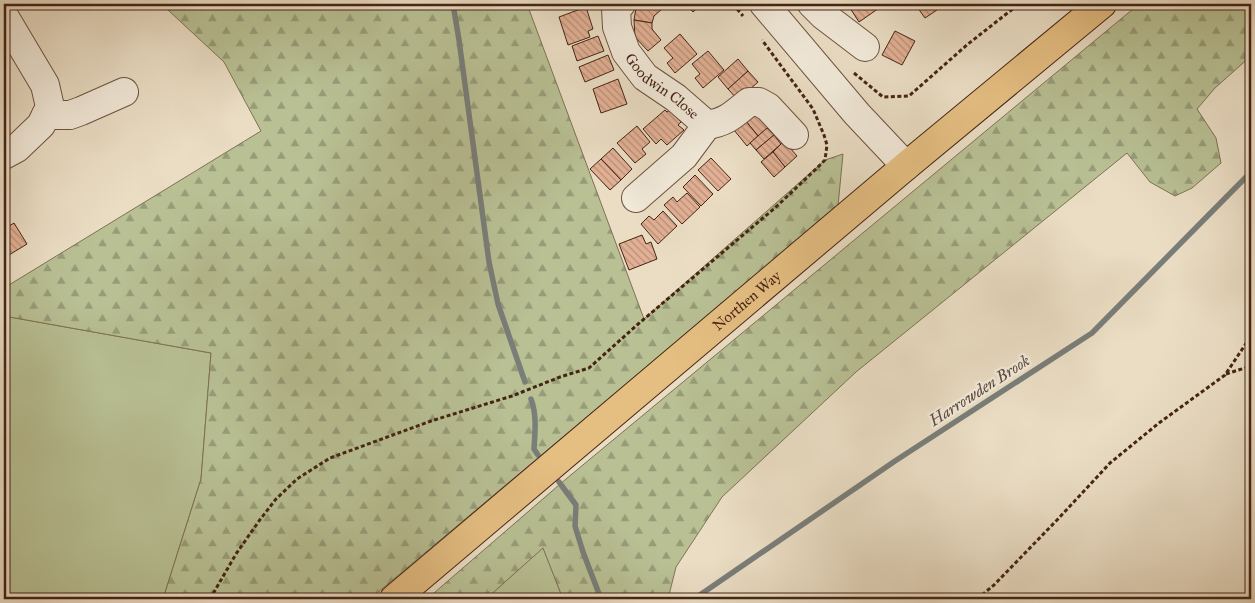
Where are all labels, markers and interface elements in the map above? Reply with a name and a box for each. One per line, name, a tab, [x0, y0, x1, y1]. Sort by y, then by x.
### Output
street label: Goodwin Close	[621, 49, 703, 123]
street label: Northen Way	[709, 266, 785, 335]
water label: Harrowden Brook	[925, 351, 1033, 431]

